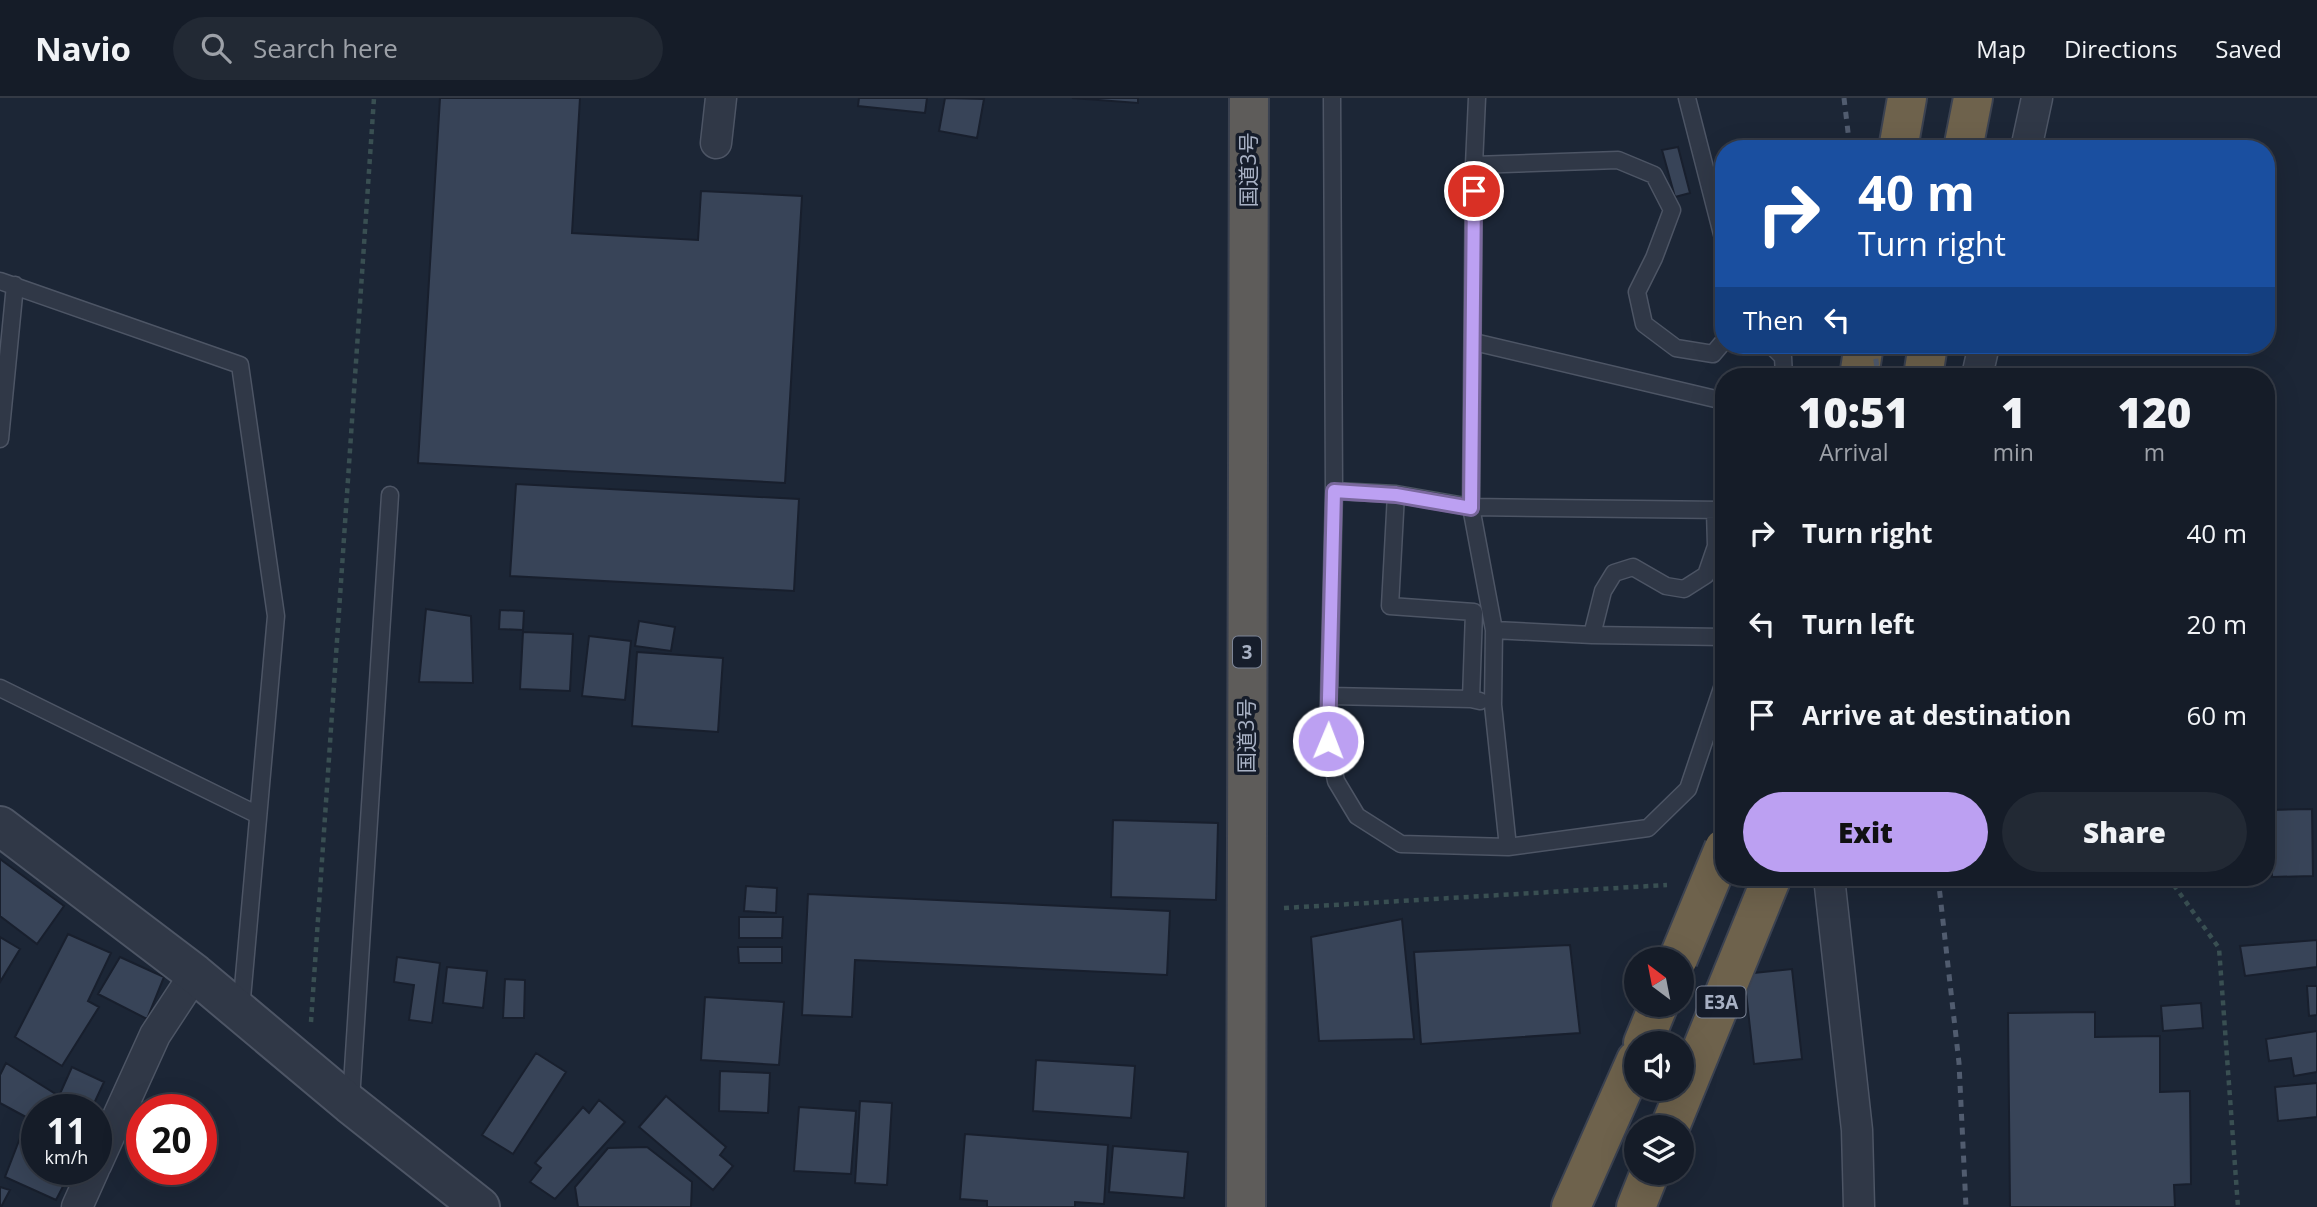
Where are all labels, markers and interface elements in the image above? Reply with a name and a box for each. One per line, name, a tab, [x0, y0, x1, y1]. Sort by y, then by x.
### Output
search box	[173, 17, 663, 80]
text: Navio	[35, 26, 131, 71]
icon: search	[197, 29, 235, 67]
text: Search here	[253, 30, 398, 66]
text: Map	[1976, 32, 2026, 65]
text: Directions	[2064, 32, 2177, 65]
text: Saved	[2215, 32, 2282, 65]
street label: 国道3号	[1234, 132, 1262, 208]
text: 40 m	[1858, 159, 1975, 225]
pin	[1444, 161, 1504, 221]
icon: right	[1743, 168, 1834, 259]
icon: arrive	[1455, 172, 1493, 210]
text: Turn right	[1858, 222, 2006, 265]
icon: left	[1818, 301, 1856, 339]
text: Then	[1743, 302, 1804, 338]
text: 10:51	[1799, 383, 1909, 440]
text: 1	[2001, 383, 2026, 440]
text: 120	[2118, 383, 2191, 440]
text: Arrival	[1819, 436, 1889, 468]
text: min	[1993, 436, 2034, 468]
text: m	[2144, 436, 2165, 468]
icon: right	[1743, 514, 1781, 552]
text: Turn right	[1802, 515, 1933, 551]
text: 40 m	[2186, 515, 2247, 551]
icon: left	[1743, 605, 1781, 643]
text: Turn left	[1802, 606, 1914, 642]
text: 20 m	[2186, 606, 2247, 642]
road number: 3	[1233, 636, 1261, 667]
icon: arrive	[1743, 696, 1781, 734]
text: Arrive at destination	[1802, 697, 2071, 733]
text: 60 m	[2186, 697, 2247, 733]
street label: 国道3号	[1232, 698, 1260, 774]
position arrow	[1291, 704, 1365, 778]
button: Exit	[1743, 792, 1988, 872]
button: Share	[2002, 792, 2247, 872]
north arrow	[1624, 947, 1694, 1017]
map controls	[1624, 947, 1694, 1185]
road number: E3A	[1696, 986, 1746, 1018]
button: sound	[1624, 1031, 1694, 1101]
speed limit sign: 20	[126, 1094, 217, 1185]
text: 11	[46, 1107, 87, 1154]
button: layers	[1624, 1115, 1694, 1185]
text: km/h	[45, 1145, 88, 1169]

